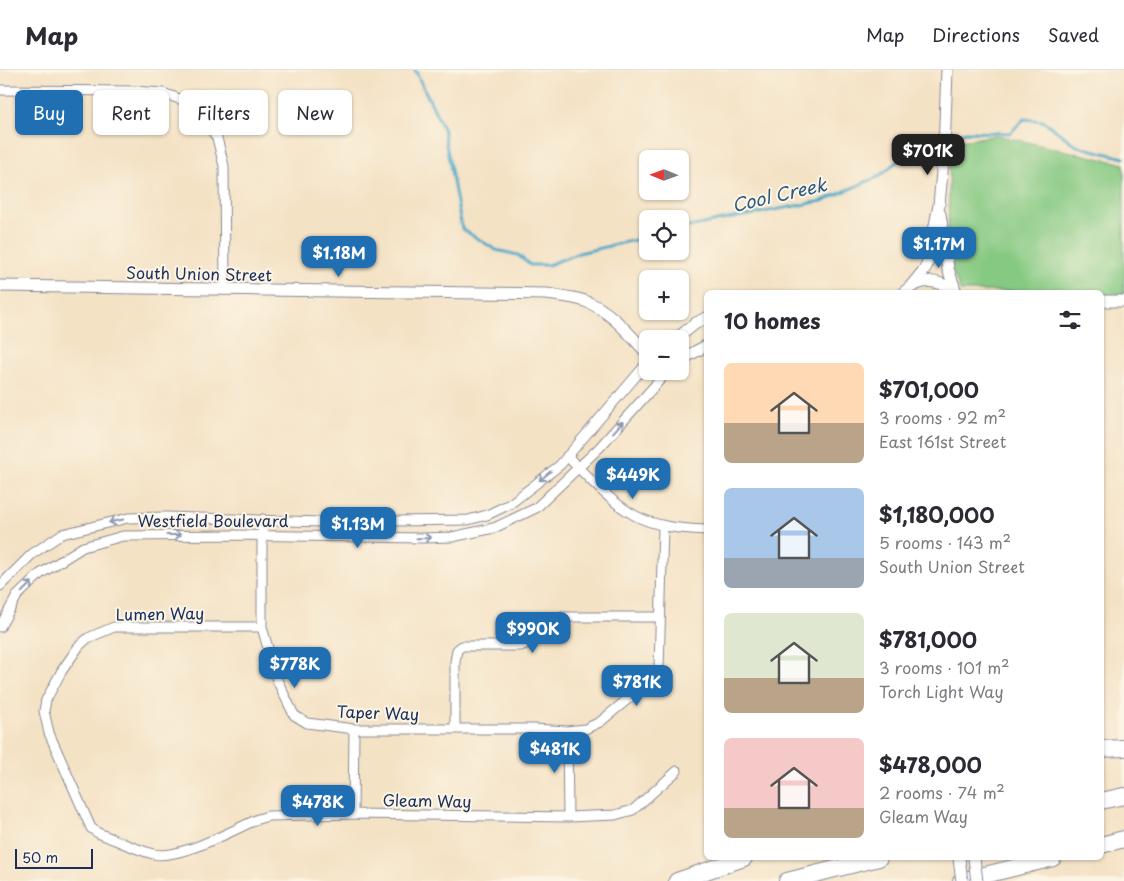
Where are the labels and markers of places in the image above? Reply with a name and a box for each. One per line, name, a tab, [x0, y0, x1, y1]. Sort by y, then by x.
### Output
pin: $701K	[893, 134, 963, 176]
pin: $1.17M	[898, 226, 980, 269]
pin: $1.18M	[298, 236, 380, 278]
pin: $449K	[598, 458, 668, 500]
pin: $1.13M	[317, 506, 399, 549]
pin: $990K	[498, 612, 568, 654]
pin: $778K	[260, 646, 330, 689]
pin: $781K	[602, 664, 672, 707]
pin: $481K	[520, 732, 590, 774]
pin: $478K	[283, 784, 353, 827]

